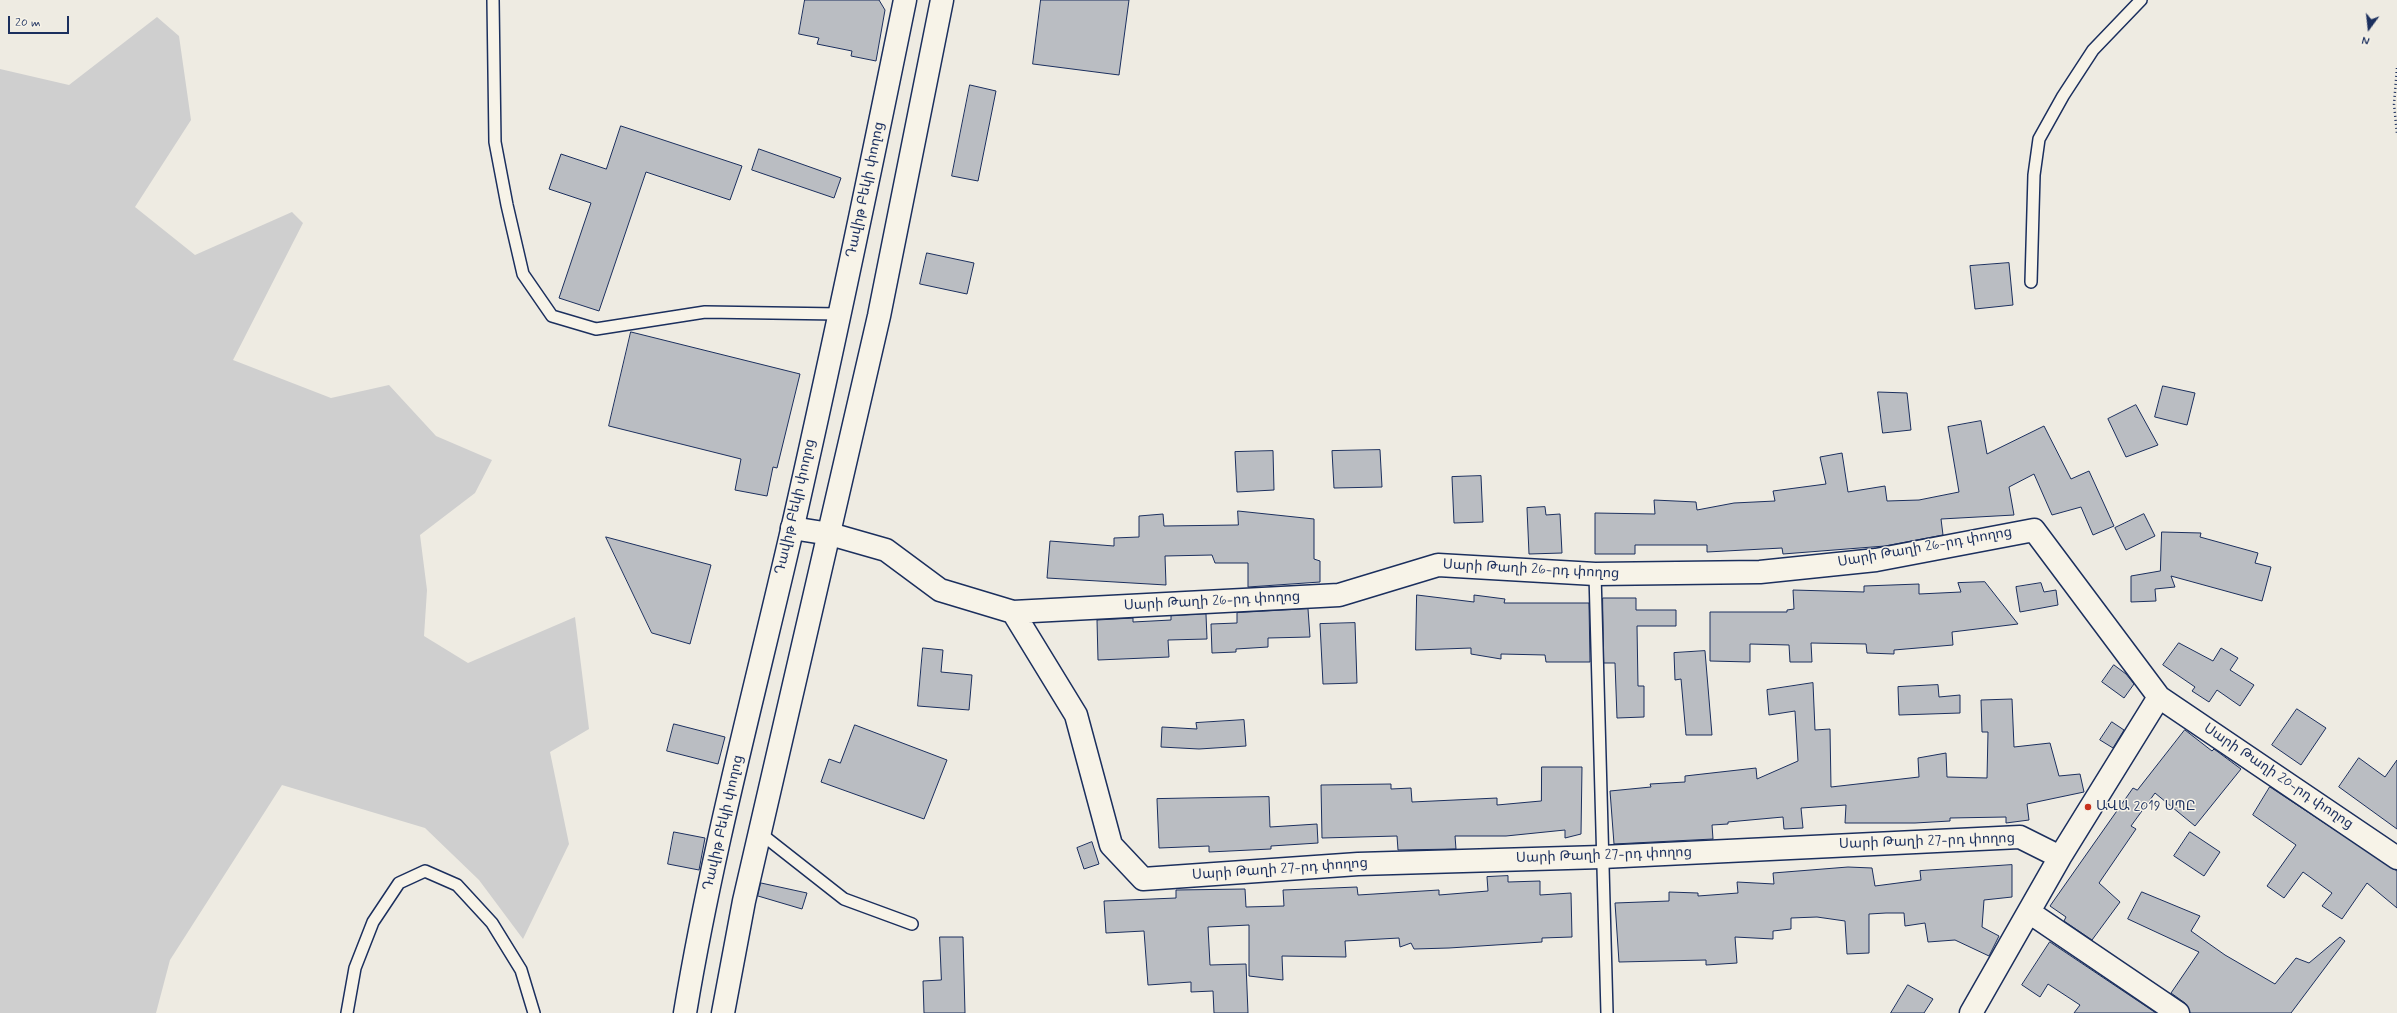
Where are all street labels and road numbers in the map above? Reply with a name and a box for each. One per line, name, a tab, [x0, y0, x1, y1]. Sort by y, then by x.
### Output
street label: Դավիթ Բեկի փողոց	[843, 120, 889, 260]
street label: Դավիթ Բեկի փողոց	[772, 438, 820, 576]
street label: Սարի Թաղի 26-րդ փողոց	[1836, 524, 2014, 572]
street label: Սարի Թաղի 26-րդ փողոց	[1442, 557, 1620, 583]
street label: Սարի Թաղի 26-րդ փողոց	[1123, 589, 1301, 615]
street label: Սարի Թաղի 20-րդ փողոց	[2200, 721, 2356, 833]
street label: Դավիթ Բեկի փողոց	[700, 754, 748, 892]
street label: Սարի Թաղի 27-րդ փողոց	[1839, 831, 2015, 853]
street label: Սարի Թաղի 27-րդ փողոց	[1516, 845, 1692, 867]
street label: Սարի Թաղի 27-րդ փողոց	[1192, 855, 1368, 885]

